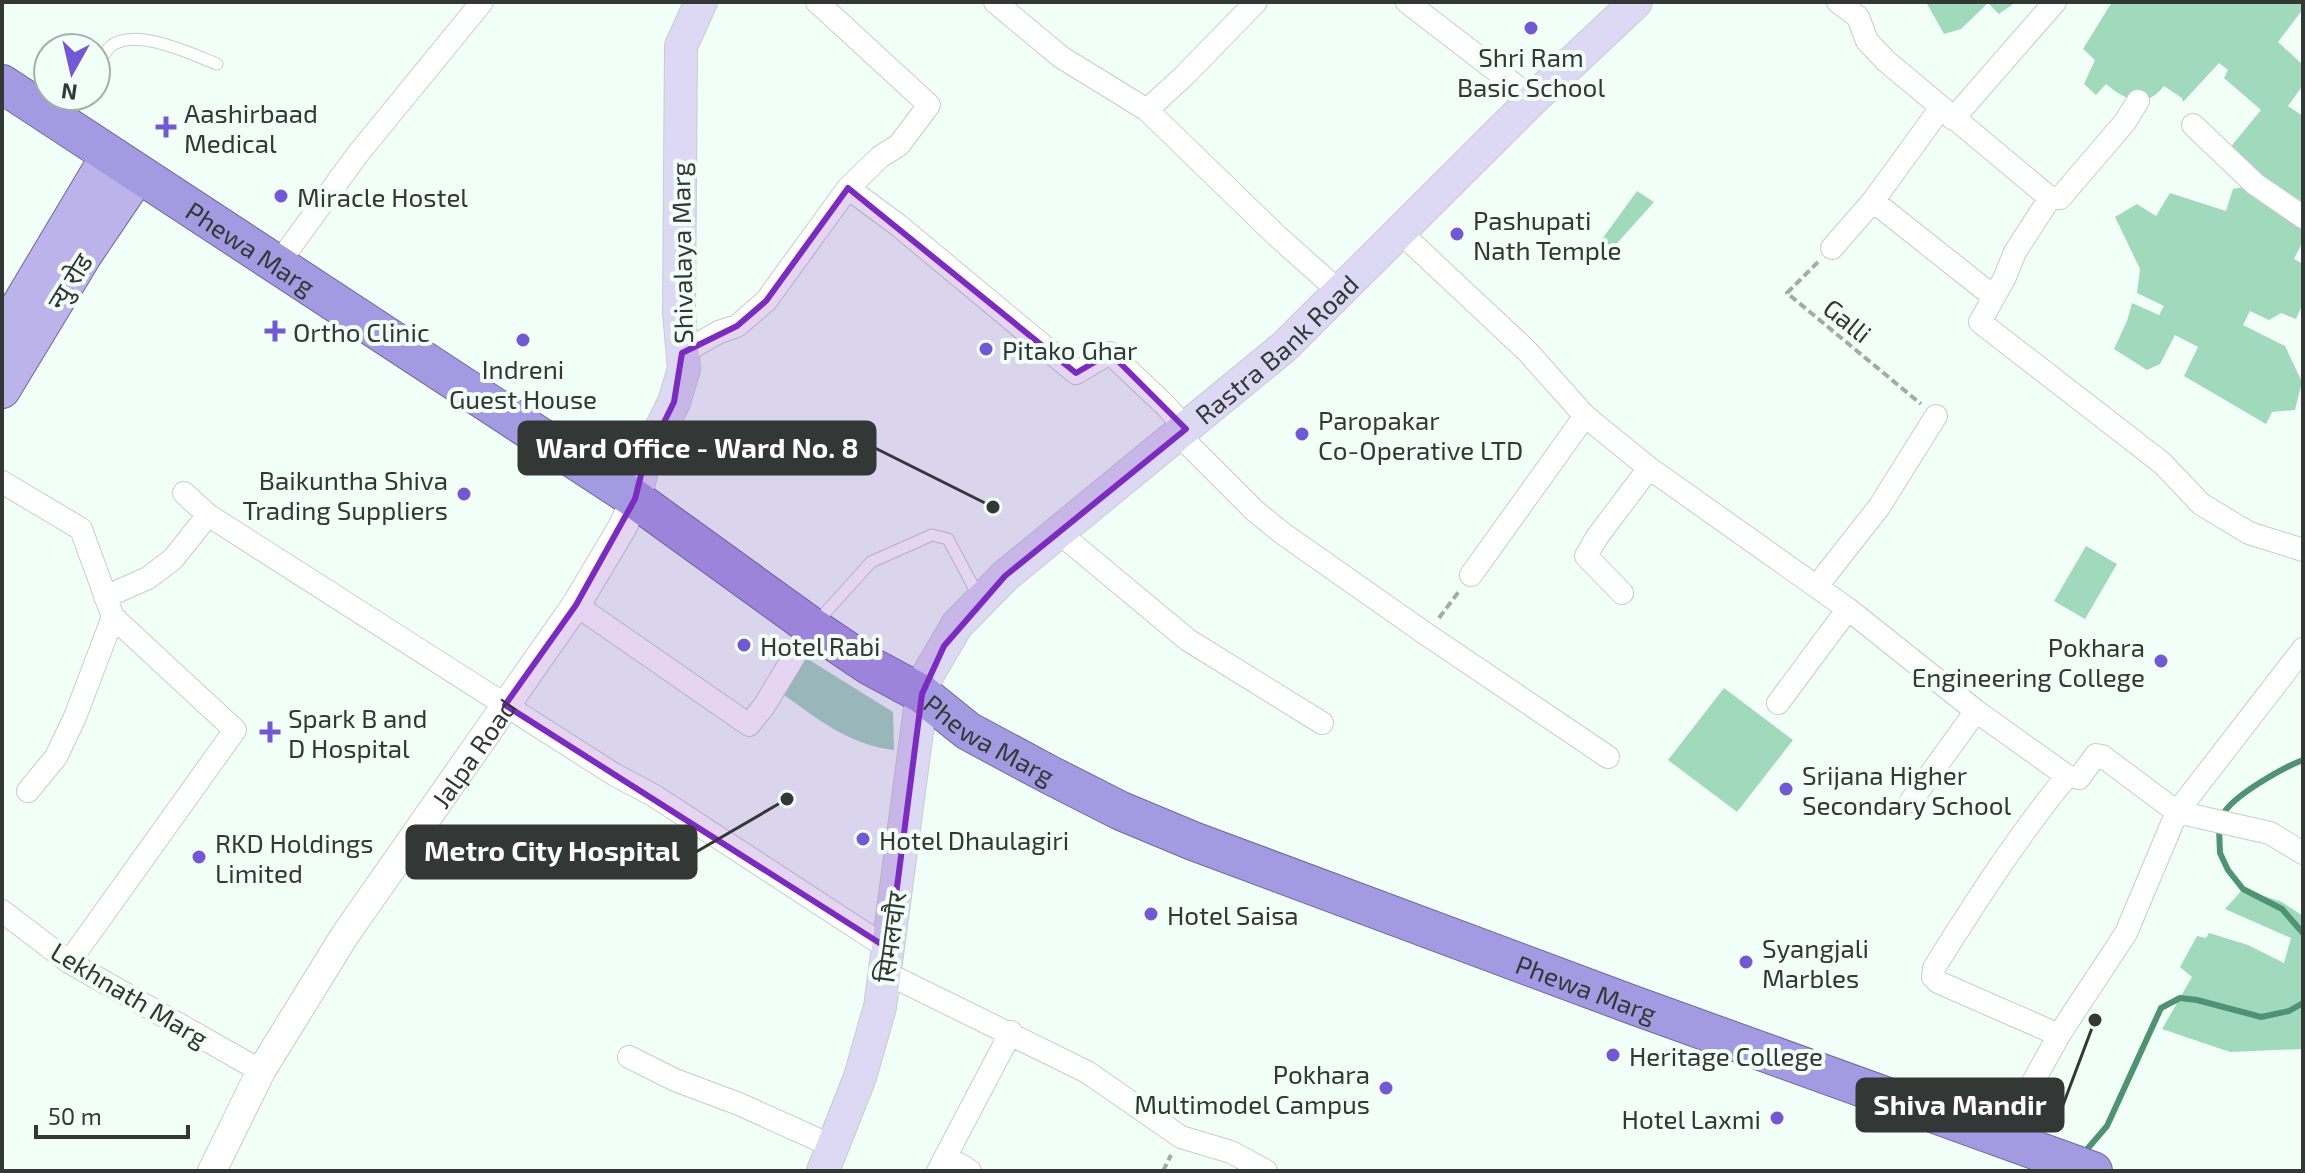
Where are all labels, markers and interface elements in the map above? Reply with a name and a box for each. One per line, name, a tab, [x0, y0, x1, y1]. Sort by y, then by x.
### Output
marker: Shri Ram Basic School	[1522, 19, 1540, 37]
north arrow	[32, 32, 112, 112]
place label: Shri Ram Basic School	[1457, 41, 1605, 102]
text: N	[59, 79, 79, 107]
place label: Aashirbaad Medical	[184, 97, 318, 158]
marker: Aashirbaad Medical	[155, 116, 177, 138]
street label: Shivalaya Marg	[664, 162, 698, 344]
place label: Miracle Hostel	[297, 181, 468, 212]
marker: Miracle Hostel	[272, 187, 290, 205]
street label: Phewa Marg	[181, 194, 322, 301]
place label: Pashupati Nath Temple	[1473, 204, 1622, 265]
marker: Pashupati Nath Temple	[1448, 225, 1466, 243]
street label: न्यु रोड	[40, 246, 100, 316]
street label: Rastra Bank Road	[1188, 267, 1364, 429]
street label: Galli	[1818, 291, 1878, 349]
place label: Ortho Clinic	[293, 316, 430, 347]
marker: Ortho Clinic	[264, 320, 286, 342]
marker: Indreni Guest House	[514, 331, 532, 349]
place label: Pitako Ghar	[1002, 334, 1138, 365]
marker: Pitako Ghar	[977, 340, 995, 358]
place label: Indreni Guest House	[449, 353, 597, 414]
place label: Paropakar Co-Operative LTD	[1318, 404, 1523, 465]
callout: Ward Office - Ward No. 8	[519, 422, 875, 474]
marker: Paropakar Co-Operative LTD	[1293, 425, 1311, 443]
text: Ward Office - Ward No. 8	[535, 430, 859, 464]
place label: Baikuntha Shiva Trading Suppliers	[243, 464, 448, 525]
marker: Baikuntha Shiva Trading Suppliers	[455, 485, 473, 503]
place label: Hotel Rabi	[760, 630, 880, 661]
place label: Pokhara Engineering College	[1912, 631, 2145, 692]
marker: Hotel Rabi	[735, 636, 753, 654]
marker: Pokhara Engineering College	[2152, 652, 2170, 670]
street label: Phewa Marg	[918, 687, 1060, 790]
street label: Jalpa Road	[424, 692, 522, 813]
place label: Spark B and D Hospital	[288, 702, 427, 763]
marker: Spark B and D Hospital	[259, 721, 281, 743]
place label: Srijana Higher Secondary School	[1802, 759, 2011, 820]
marker: Srijana Higher Secondary School	[1777, 780, 1795, 798]
place label: Hotel Dhaulagiri	[879, 824, 1069, 855]
callout: Metro City Hospital	[407, 826, 696, 878]
place label: RKD Holdings Limited	[215, 827, 374, 888]
marker: Hotel Dhaulagiri	[854, 830, 872, 848]
text: Metro City Hospital	[424, 833, 681, 867]
marker: RKD Holdings Limited	[190, 848, 208, 866]
street label: सिमलचौर	[868, 888, 912, 984]
place label: Hotel Saisa	[1167, 899, 1299, 930]
marker: Hotel Saisa	[1142, 905, 1160, 923]
place label: Syangjali Marbles	[1762, 932, 1869, 993]
street label: Lekhnath Marg	[46, 935, 214, 1053]
street label: Phewa Marg	[1512, 947, 1661, 1028]
marker: Syangjali Marbles	[1737, 953, 1755, 971]
place label: Heritage College	[1629, 1040, 1823, 1071]
marker: Heritage College	[1604, 1046, 1622, 1064]
place label: Pokhara Multimodel Campus	[1134, 1058, 1370, 1119]
marker: Pokhara Multimodel Campus	[1377, 1079, 1395, 1097]
callout: Shiva Mandir	[1857, 1079, 2063, 1131]
text: Shiva Mandir	[1873, 1087, 2047, 1121]
scale bar	[36, 1089, 188, 1139]
text: 50 m	[48, 1101, 102, 1130]
place label: Hotel Laxmi	[1622, 1103, 1761, 1134]
marker: Hotel Laxmi	[1768, 1109, 1786, 1127]

